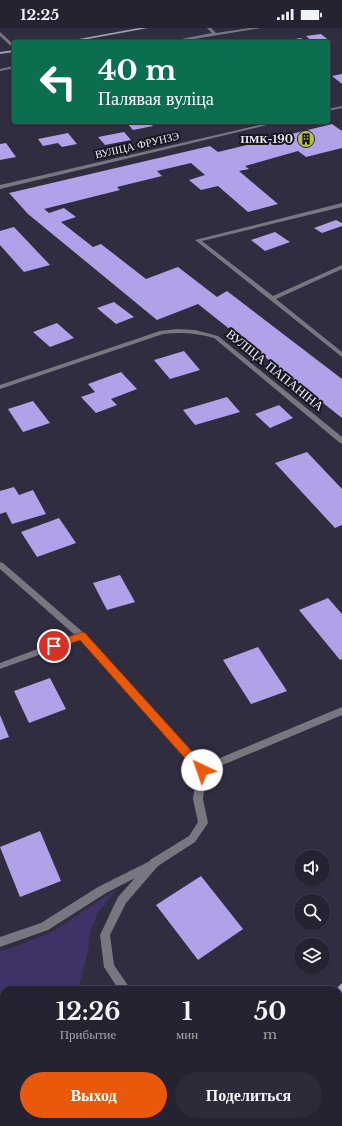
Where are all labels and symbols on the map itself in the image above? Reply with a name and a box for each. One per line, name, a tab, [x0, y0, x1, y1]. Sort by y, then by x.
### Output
street label: ВУЛІЦА ФРУНЗЭ	[93, 128, 181, 162]
building icon: ПМК-190	[296, 129, 316, 149]
place label: ПМК-190	[241, 132, 293, 146]
street label: ВУЛІЦА ПАПАНІНА	[223, 325, 328, 415]
pin	[37, 629, 71, 663]
position arrow	[181, 749, 223, 791]

